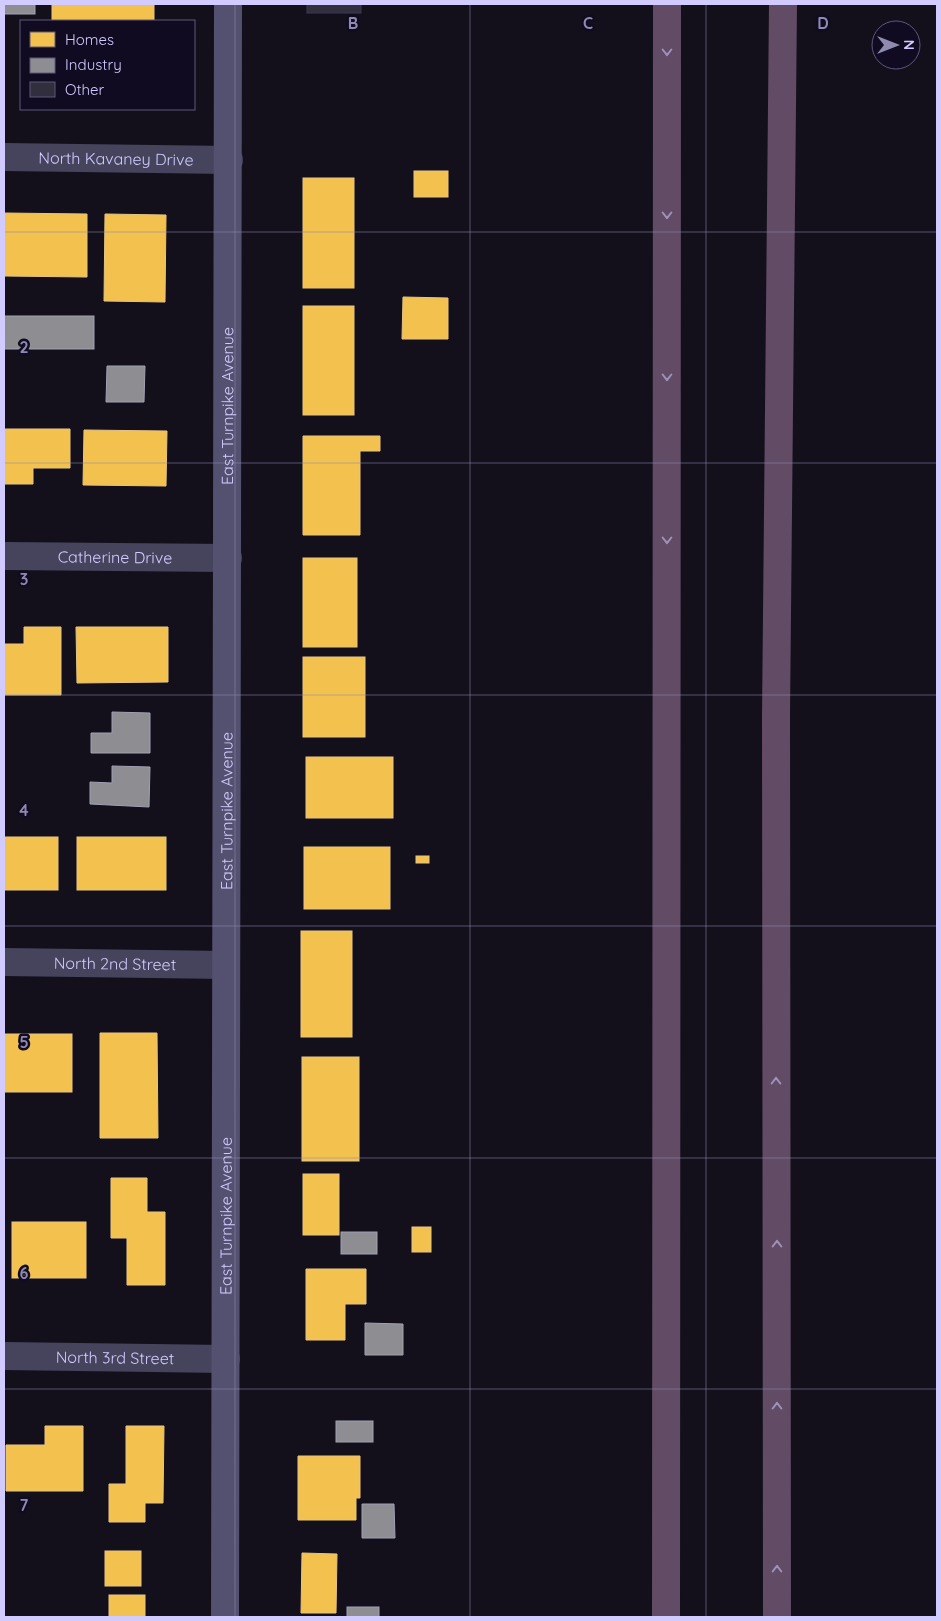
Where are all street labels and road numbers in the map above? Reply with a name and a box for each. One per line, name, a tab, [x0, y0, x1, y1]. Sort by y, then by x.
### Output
street label: North Kavaney Drive	[38, 147, 194, 170]
street label: East Turnpike Avenue	[217, 327, 237, 485]
street label: Catherine Drive	[58, 546, 172, 568]
street label: East Turnpike Avenue	[216, 732, 237, 890]
street label: North 2nd Street	[54, 953, 176, 974]
street label: East Turnpike Avenue	[216, 1137, 236, 1295]
street label: North 3rd Street	[56, 1347, 174, 1368]

